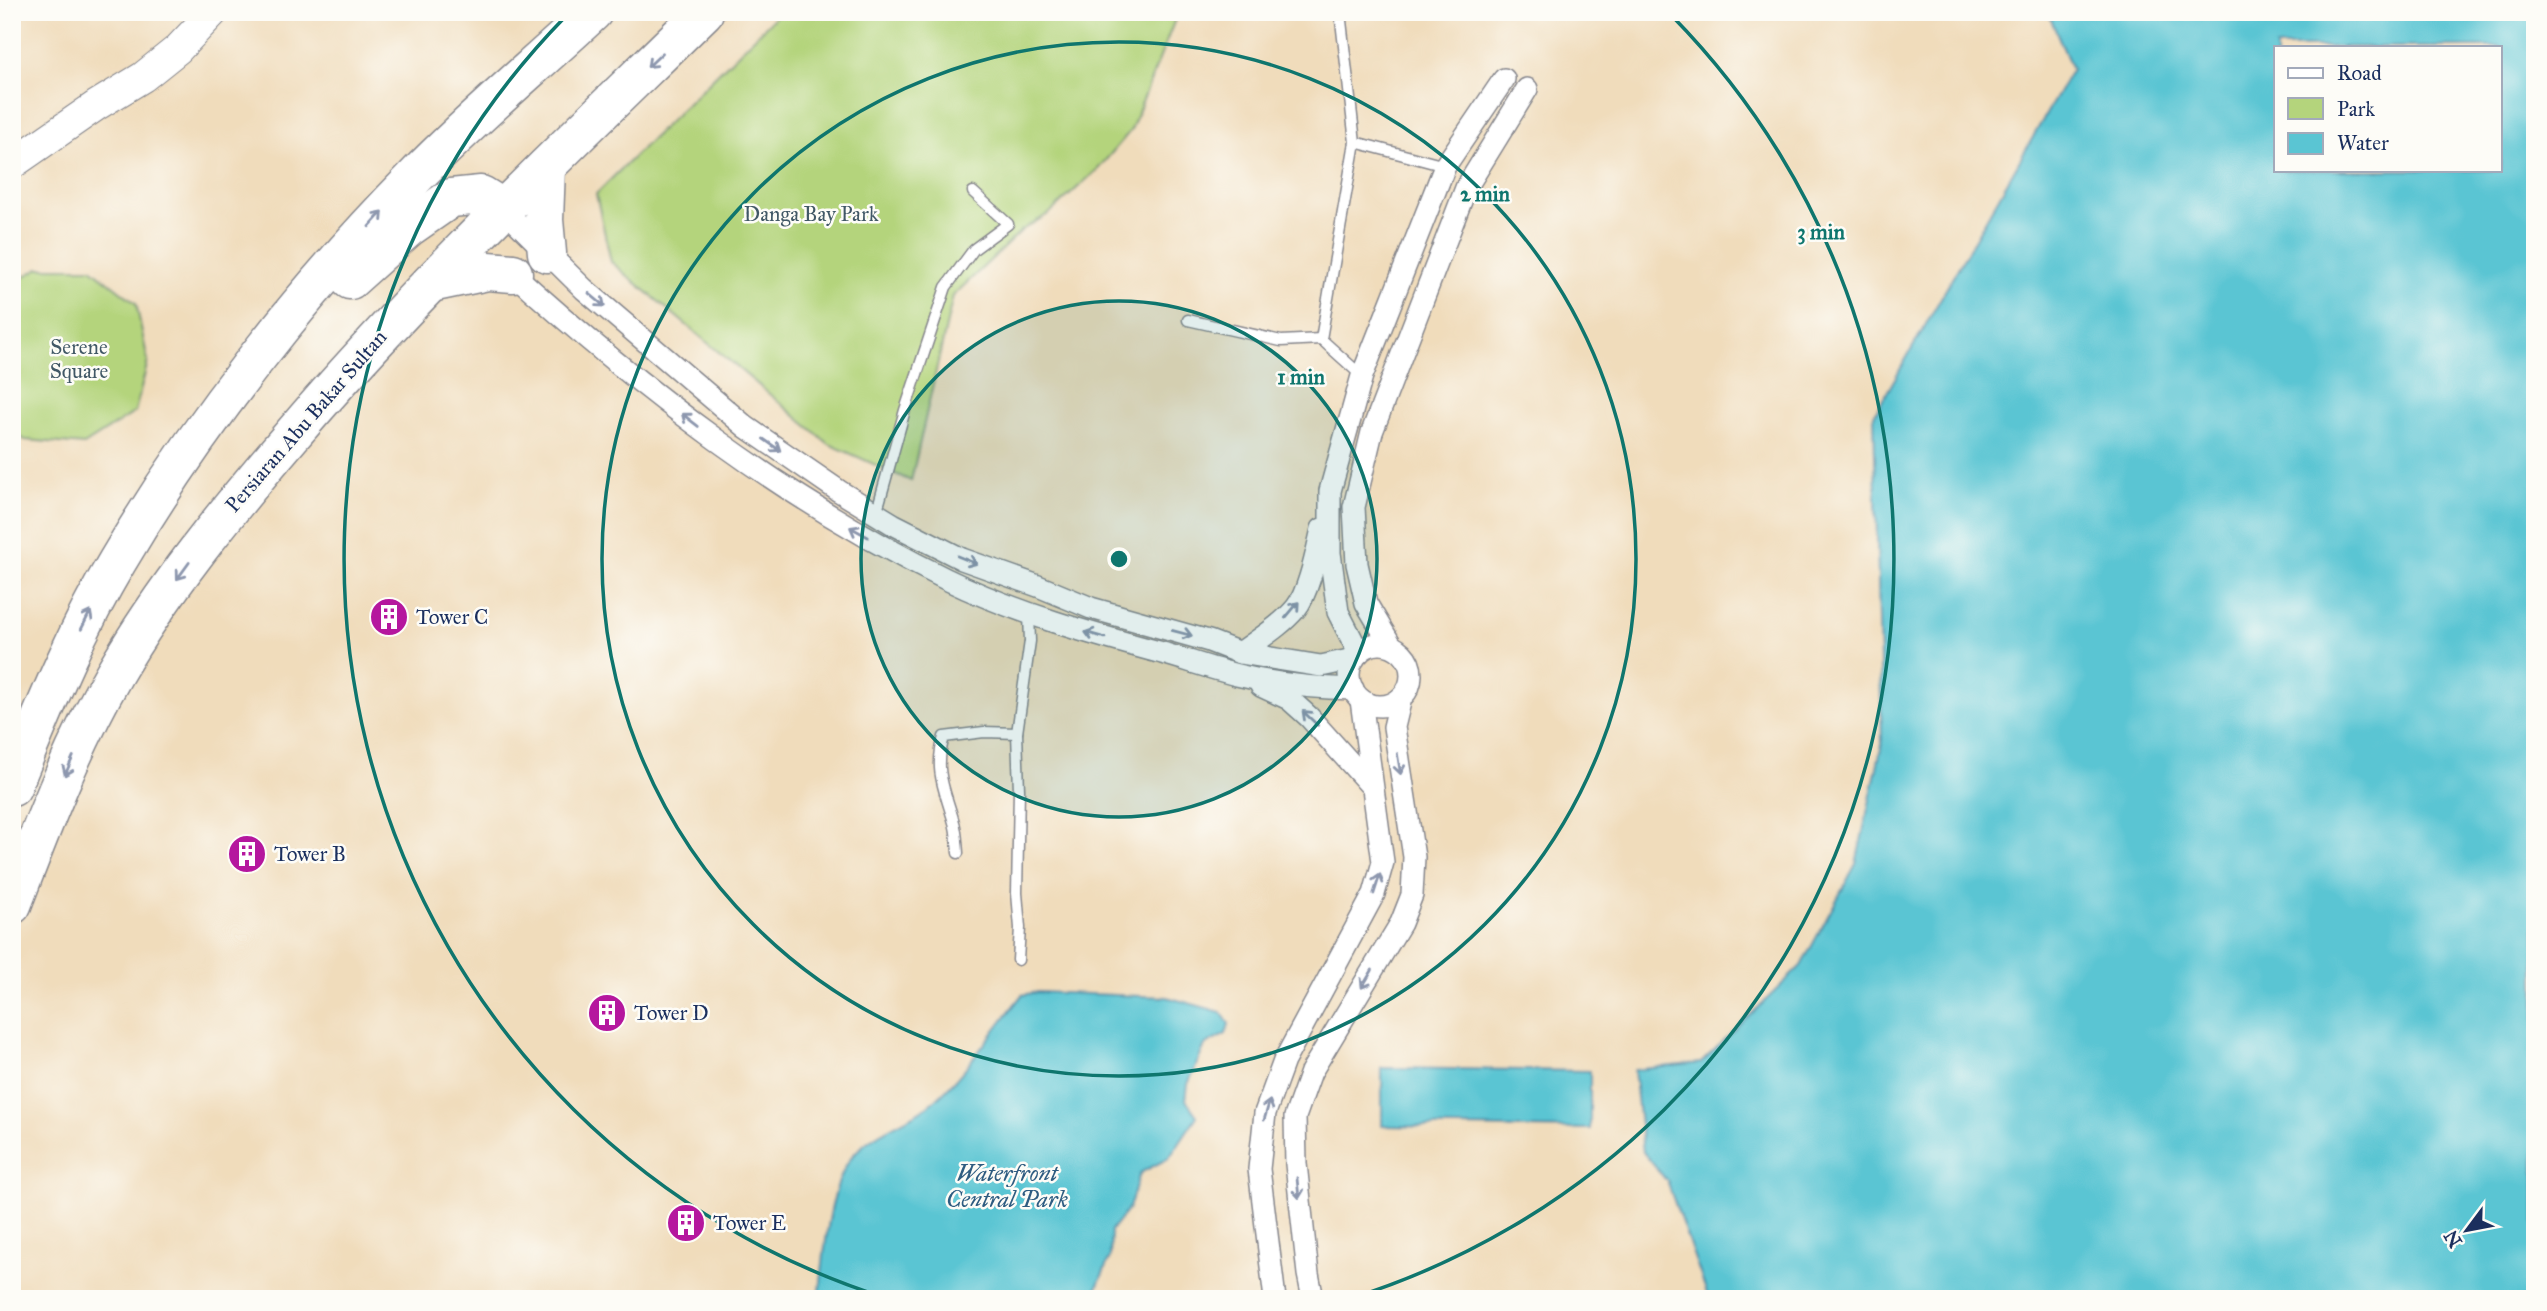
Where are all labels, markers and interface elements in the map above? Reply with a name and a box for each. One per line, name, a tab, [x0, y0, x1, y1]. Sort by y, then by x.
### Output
legend	[2274, 46, 2502, 172]
one-way arrow	[647, 51, 664, 68]
text: Road	[2337, 60, 2382, 86]
text: Park	[2337, 96, 2375, 122]
text: Water	[2337, 130, 2389, 156]
text: 2 min	[1460, 181, 1510, 207]
park label: Danga Bay Park	[744, 201, 879, 227]
one-way arrow	[368, 211, 385, 228]
text: 3 min	[1797, 219, 1845, 245]
one-way arrow	[587, 292, 605, 308]
street label: Persiaran Abu Bakar Sultan	[220, 324, 392, 518]
park label: Serene Square	[50, 334, 109, 384]
text: 1 min	[1277, 364, 1325, 390]
one-way arrow	[681, 412, 699, 428]
one-way arrow	[761, 438, 781, 452]
one-way arrow	[849, 525, 870, 538]
centre of rings	[1107, 547, 1131, 571]
one-way arrow	[956, 554, 978, 567]
one-way arrow	[176, 561, 190, 580]
building icon: Tower C	[368, 596, 410, 638]
one-way arrow	[1284, 601, 1300, 619]
place label: Tower C	[416, 604, 488, 630]
one-way arrow	[80, 610, 93, 631]
one-way arrow	[1170, 627, 1193, 640]
one-way arrow	[1084, 628, 1106, 641]
one-way arrow	[1301, 710, 1318, 727]
one-way arrow	[1393, 752, 1406, 775]
one-way arrow	[62, 755, 75, 777]
building icon: Tower B	[226, 833, 268, 875]
place label: Tower B	[274, 841, 346, 867]
one-way arrow	[1371, 873, 1384, 895]
one-way arrow	[1360, 969, 1374, 989]
building icon: Tower D	[586, 992, 628, 1034]
place label: Tower D	[634, 1000, 709, 1026]
one-way arrow	[1261, 1099, 1274, 1122]
water label: Waterfront Central Park	[946, 1159, 1068, 1213]
one-way arrow	[1292, 1176, 1305, 1199]
north arrow	[2432, 1196, 2502, 1266]
building icon: Tower E	[665, 1202, 707, 1244]
place label: Tower E	[713, 1210, 786, 1236]
text: N	[2439, 1226, 2467, 1252]

